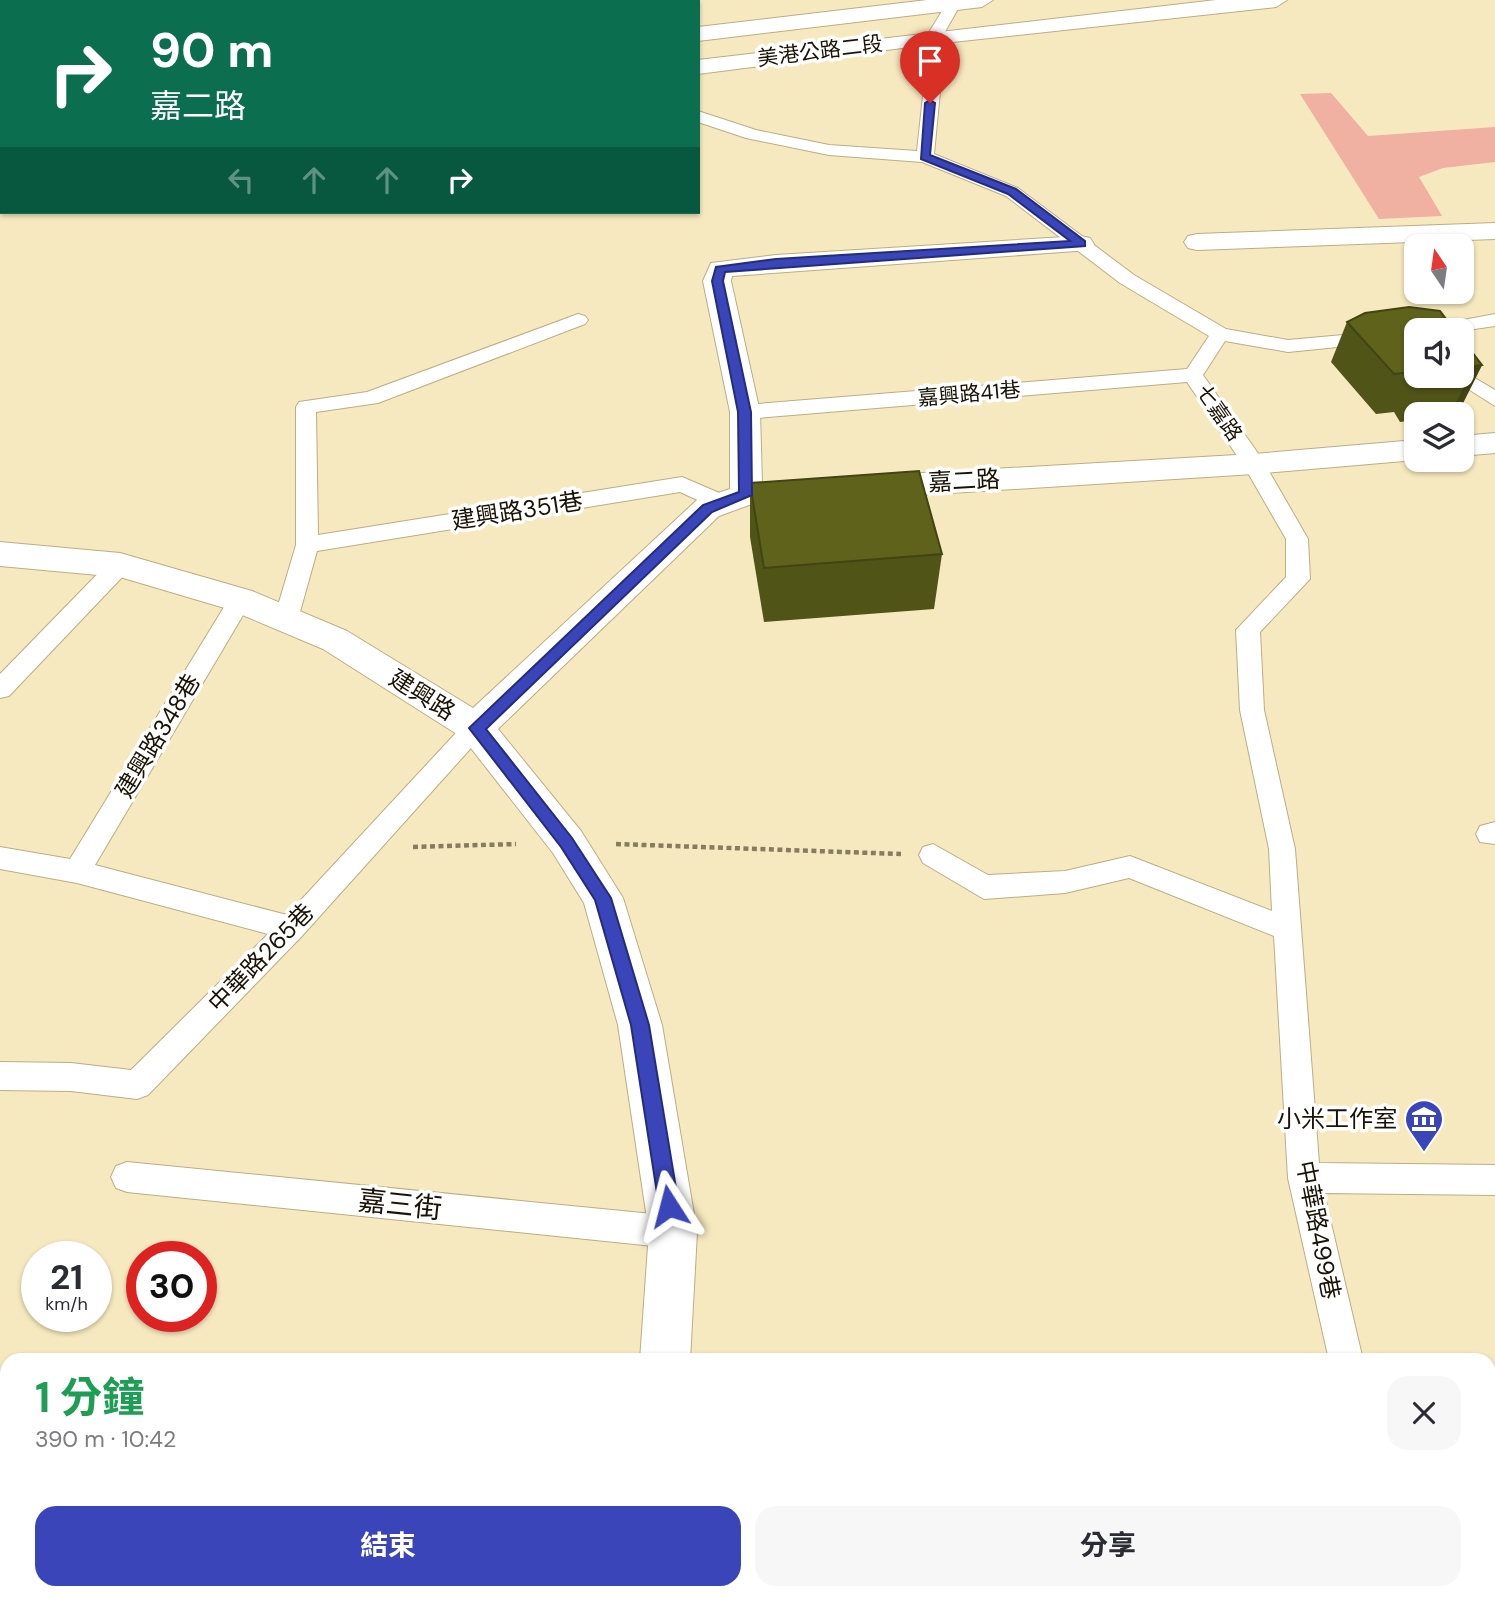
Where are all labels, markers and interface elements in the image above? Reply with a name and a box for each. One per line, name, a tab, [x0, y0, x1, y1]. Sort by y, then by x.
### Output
text: 90 m	[150, 18, 273, 82]
icon: right	[35, 28, 126, 119]
street label: 美港公路二段	[756, 29, 884, 73]
pin	[900, 31, 960, 103]
icon: arrive	[911, 42, 949, 80]
text: 嘉二路	[150, 85, 246, 127]
icon: left	[222, 161, 260, 199]
icon: ahead	[295, 161, 333, 199]
icon: ahead	[368, 161, 406, 199]
icon: right	[441, 161, 479, 199]
north arrow	[1404, 234, 1474, 304]
map controls	[1404, 234, 1474, 472]
button: sound	[1404, 318, 1474, 388]
street label: 嘉興路41巷	[916, 376, 1022, 412]
street label: 七嘉路	[1189, 379, 1249, 447]
button: layers	[1404, 402, 1474, 472]
street label: 嘉二路	[927, 463, 1001, 498]
street label: 建興路351巷	[449, 485, 585, 536]
street label: 建興路	[384, 662, 461, 727]
street label: 建興路348巷	[108, 668, 207, 803]
street label: 中華路265巷	[201, 897, 320, 1018]
museum icon: 小米工作室	[1403, 1098, 1445, 1153]
place label: 小米工作室	[1277, 1103, 1397, 1134]
street label: 中華路499巷	[1290, 1158, 1347, 1302]
position arrow	[632, 1169, 706, 1243]
street label: 嘉三街	[356, 1182, 444, 1227]
speed limit sign: 30	[126, 1241, 217, 1332]
text: 21	[50, 1254, 83, 1300]
text: km/h	[45, 1292, 88, 1316]
text: 1 分鐘	[35, 1370, 144, 1425]
button: close	[1387, 1376, 1461, 1450]
text: 390 m · 10:42	[35, 1424, 176, 1454]
button: 結束	[35, 1506, 741, 1586]
button: 分享	[755, 1506, 1461, 1586]

